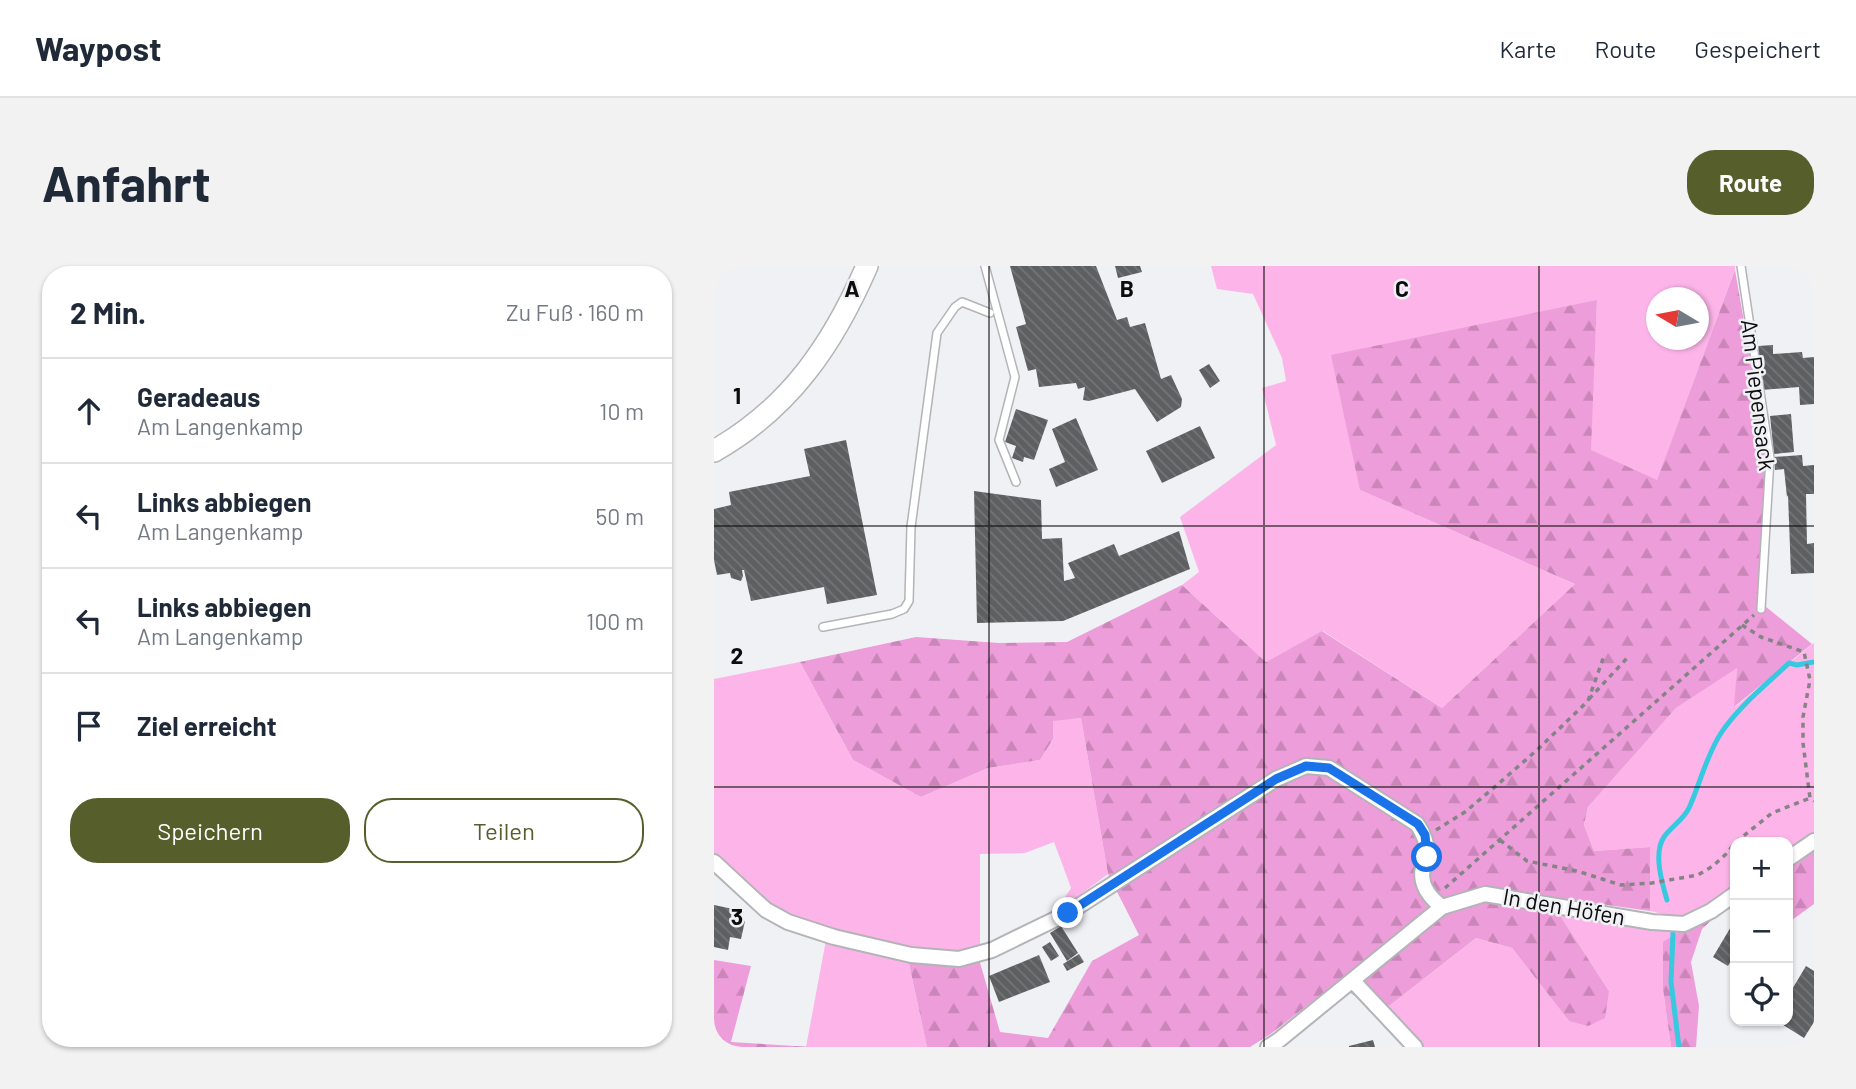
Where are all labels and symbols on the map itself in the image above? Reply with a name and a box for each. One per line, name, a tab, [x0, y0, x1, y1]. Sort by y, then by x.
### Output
text: A	[844, 274, 860, 302]
text: B	[1120, 274, 1134, 302]
text: C	[1395, 274, 1409, 302]
north arrow	[1646, 287, 1709, 350]
street label: Am Piepensack	[1736, 317, 1782, 472]
text: 1	[733, 381, 741, 409]
text: 2	[731, 641, 743, 669]
route start	[1411, 841, 1442, 872]
street label: In den Höfen	[1501, 881, 1628, 931]
route end	[1052, 897, 1083, 928]
text: 3	[731, 902, 743, 930]

